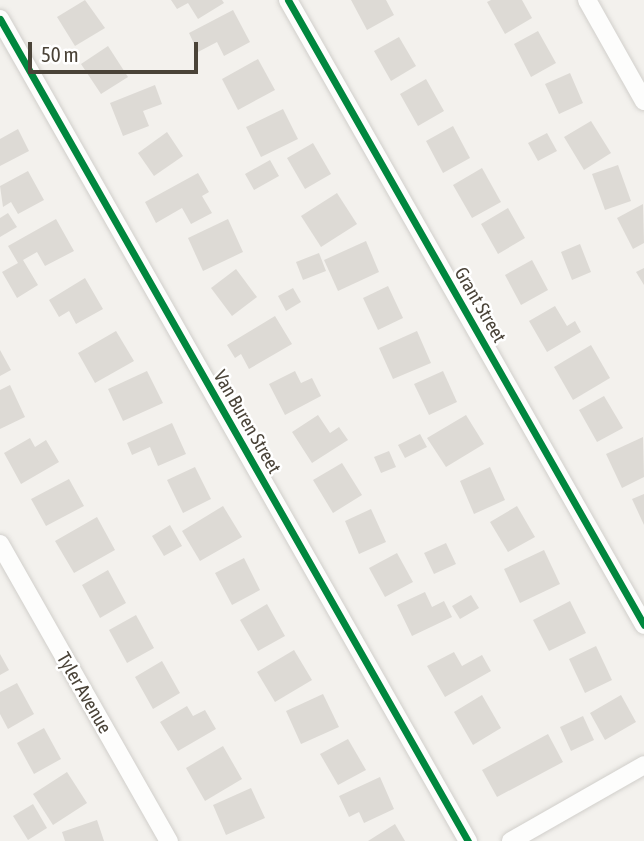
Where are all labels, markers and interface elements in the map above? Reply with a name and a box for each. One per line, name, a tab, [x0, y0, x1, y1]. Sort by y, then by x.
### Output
scale bar	[32, 28, 201, 72]
text: 50 m	[41, 42, 79, 66]
street label: Grant Street	[449, 263, 511, 347]
street label: Van Buren Street	[208, 366, 286, 478]
street label: Tyler Avenue	[52, 648, 116, 738]

